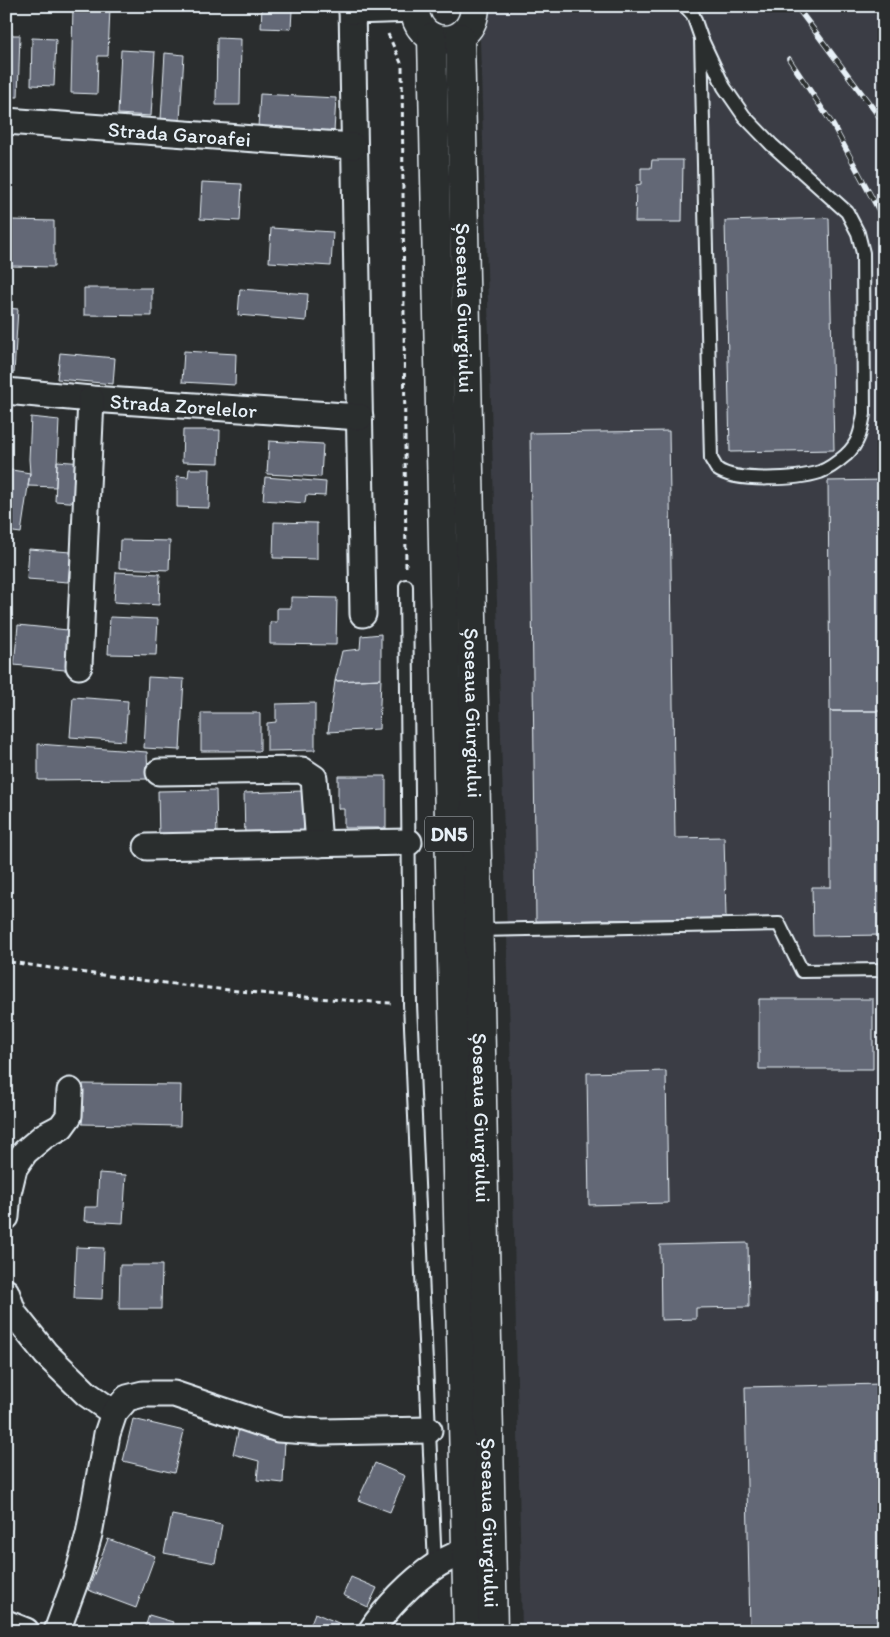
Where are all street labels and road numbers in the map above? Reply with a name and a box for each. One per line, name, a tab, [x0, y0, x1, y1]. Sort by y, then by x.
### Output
street label: Strada Garoafei	[107, 116, 252, 151]
street label: Șoseaua Giurgiului	[451, 223, 480, 393]
street label: Strada Zorelelor	[109, 388, 258, 423]
street label: Șoseaua Giurgiului	[460, 628, 488, 798]
road number: DN5	[425, 816, 473, 852]
street label: Șoseaua Giurgiului	[468, 1032, 497, 1203]
street label: Șoseaua Giurgiului	[476, 1437, 505, 1608]

